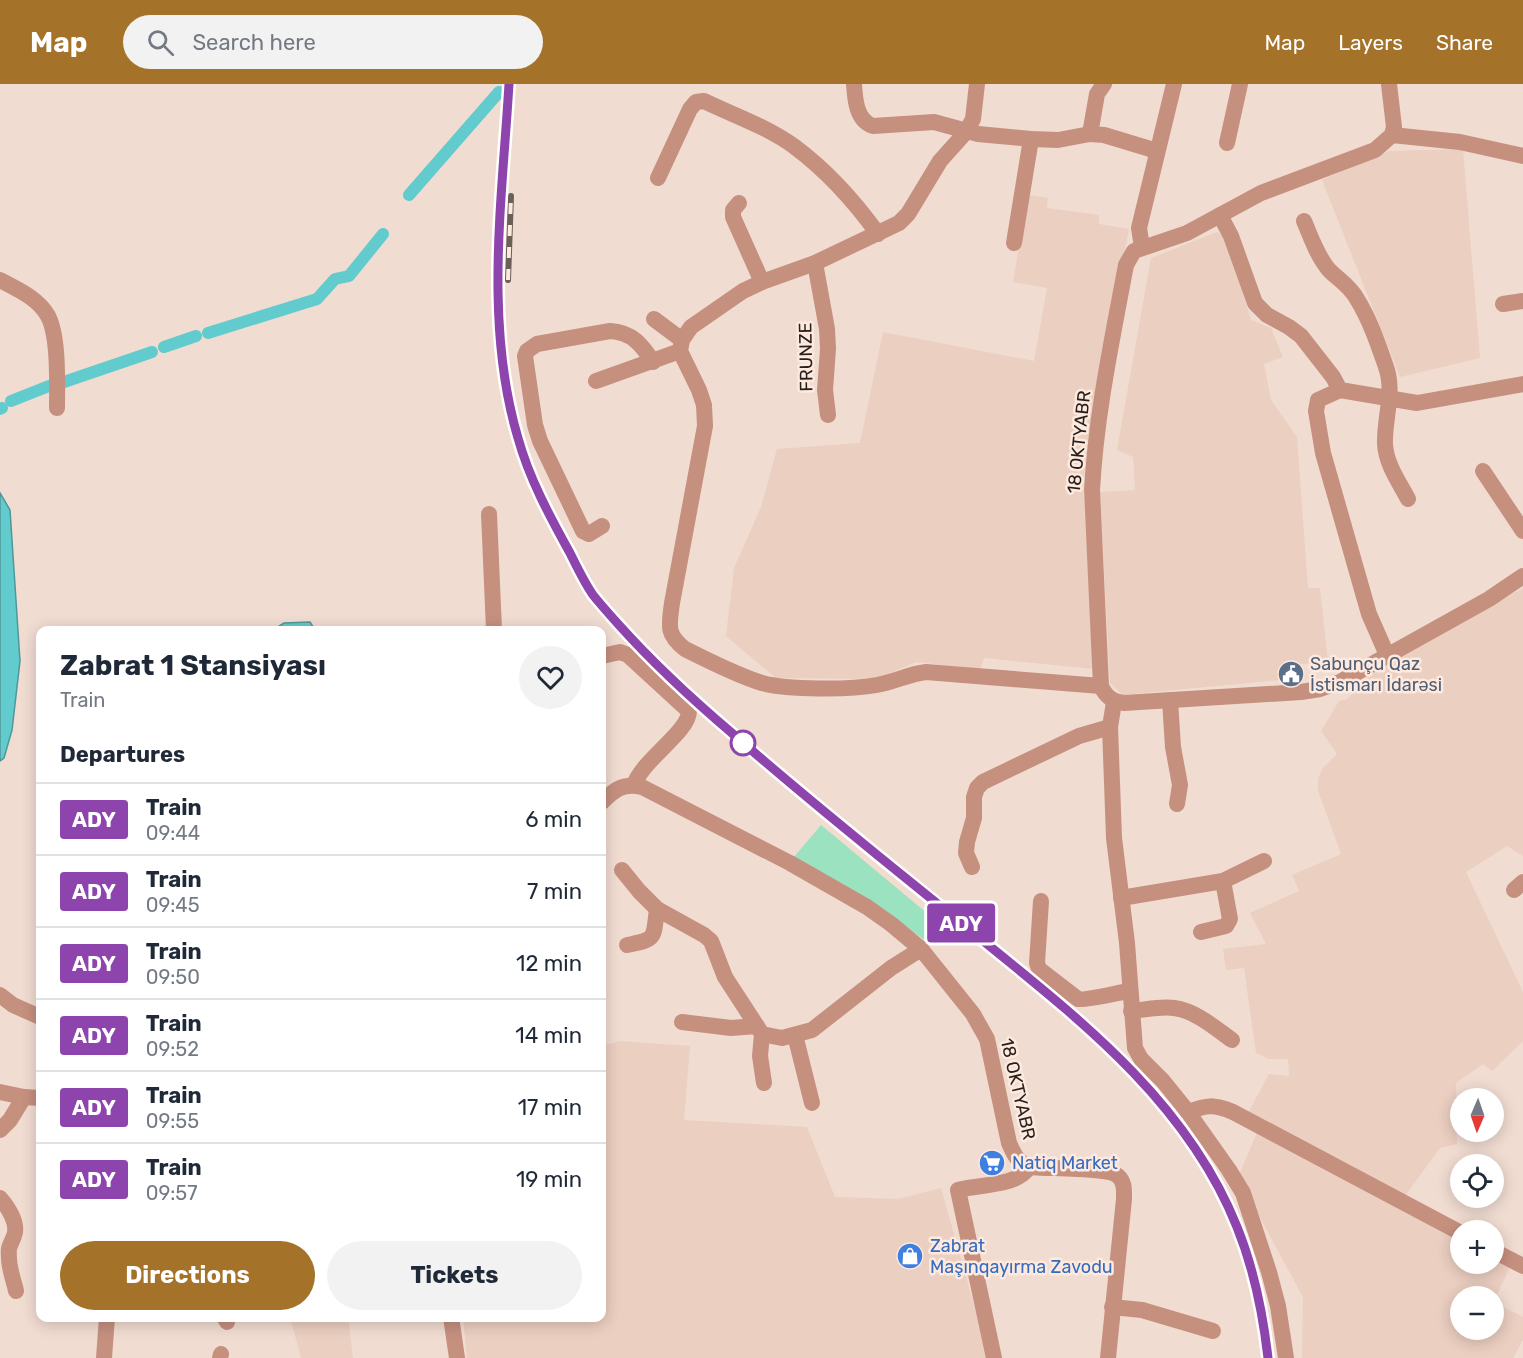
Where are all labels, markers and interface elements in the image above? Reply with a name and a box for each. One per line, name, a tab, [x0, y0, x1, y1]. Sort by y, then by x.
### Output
search box	[123, 15, 543, 69]
text: Map	[30, 26, 87, 59]
icon: search	[144, 26, 177, 59]
text: Search here	[192, 29, 316, 56]
text: Map	[1264, 30, 1305, 55]
text: Layers	[1338, 30, 1403, 55]
text: Share	[1436, 30, 1493, 55]
street label: FRUNZE	[794, 322, 818, 392]
street label: 18 OKTYABR	[1063, 389, 1095, 494]
button: heart	[519, 646, 582, 709]
text: Zabrat 1 Stansiyası	[60, 649, 326, 682]
place label: Sabunçu Qaz İstismarı İdarəsi	[1310, 653, 1442, 696]
public building icon: Sabunçu Qaz İstismarı İdarəsi	[1276, 659, 1306, 689]
text: Train	[60, 688, 105, 712]
unlabelled marker	[730, 730, 756, 756]
text: Departures	[60, 741, 185, 768]
text: Train	[146, 794, 202, 821]
text: 6 min	[525, 806, 582, 833]
text: ADY	[72, 807, 116, 832]
text: 09:44	[146, 821, 200, 845]
text: Train	[146, 866, 202, 893]
text: 7 min	[527, 878, 582, 905]
text: ADY	[72, 879, 116, 904]
text: 09:45	[146, 893, 200, 917]
line badge: ADY	[926, 904, 996, 942]
text: ADY	[939, 911, 983, 936]
text: Train	[146, 938, 202, 965]
text: 12 min	[516, 950, 582, 977]
text: ADY	[72, 951, 116, 976]
text: 09:50	[146, 965, 200, 989]
text: Train	[146, 1010, 202, 1037]
text: 14 min	[515, 1022, 582, 1049]
text: ADY	[72, 1023, 116, 1048]
street label: 18 OKTYABR	[996, 1036, 1040, 1142]
text: 09:52	[146, 1037, 199, 1061]
text: Train	[146, 1082, 202, 1109]
north arrow	[1450, 1088, 1504, 1142]
map controls	[1450, 1088, 1504, 1340]
text: 17 min	[518, 1094, 582, 1121]
text: ADY	[72, 1095, 116, 1120]
text: 09:55	[146, 1109, 199, 1133]
supermarket icon: Natiq Market	[977, 1148, 1007, 1178]
place label: Natiq Market	[1012, 1152, 1118, 1174]
text: Train	[146, 1154, 202, 1181]
button: locate	[1450, 1154, 1504, 1208]
text: 19 min	[516, 1166, 582, 1193]
text: ADY	[72, 1167, 116, 1192]
text: 09:57	[146, 1181, 198, 1205]
button: +	[1450, 1220, 1504, 1274]
place label: Zabrat Maşınqayırma Zavodu	[930, 1235, 1113, 1278]
button: Directions	[60, 1241, 315, 1310]
button: Tickets	[327, 1241, 582, 1310]
shop icon: Zabrat Maşınqayırma Zavodu	[895, 1241, 925, 1271]
button: −	[1450, 1286, 1504, 1340]

